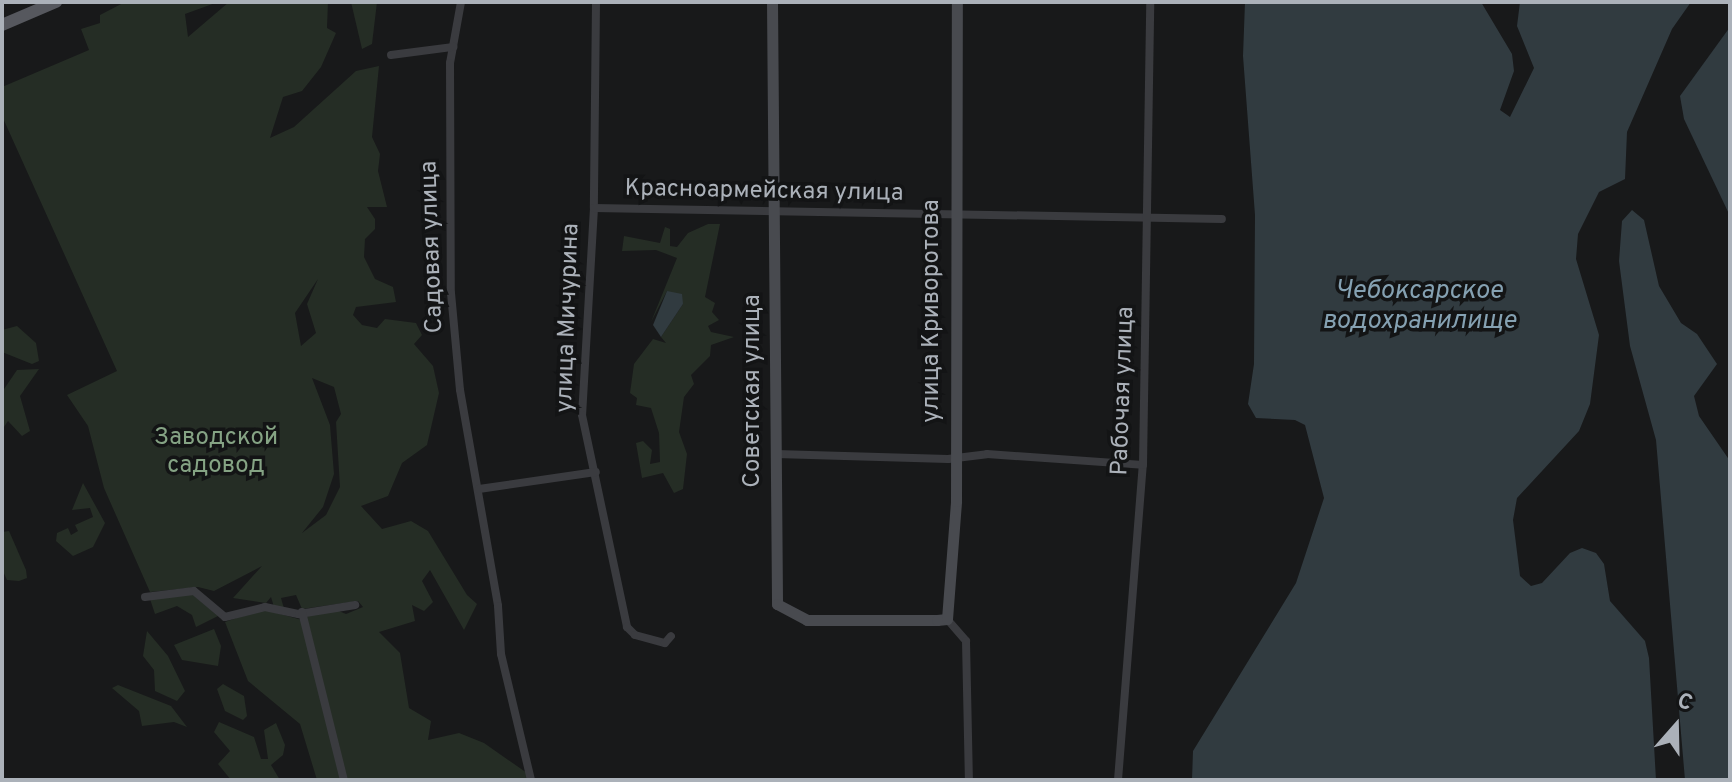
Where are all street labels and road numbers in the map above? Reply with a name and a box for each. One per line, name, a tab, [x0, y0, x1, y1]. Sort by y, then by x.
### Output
street label: Садовая улица	[416, 160, 450, 334]
street label: Красноармейская улица	[624, 175, 904, 209]
street label: улица Криворотова	[919, 199, 947, 423]
street label: улица Мичурина	[551, 223, 587, 413]
street label: Советская улица	[740, 294, 768, 488]
street label: Рабочая улица	[1107, 306, 1141, 476]

